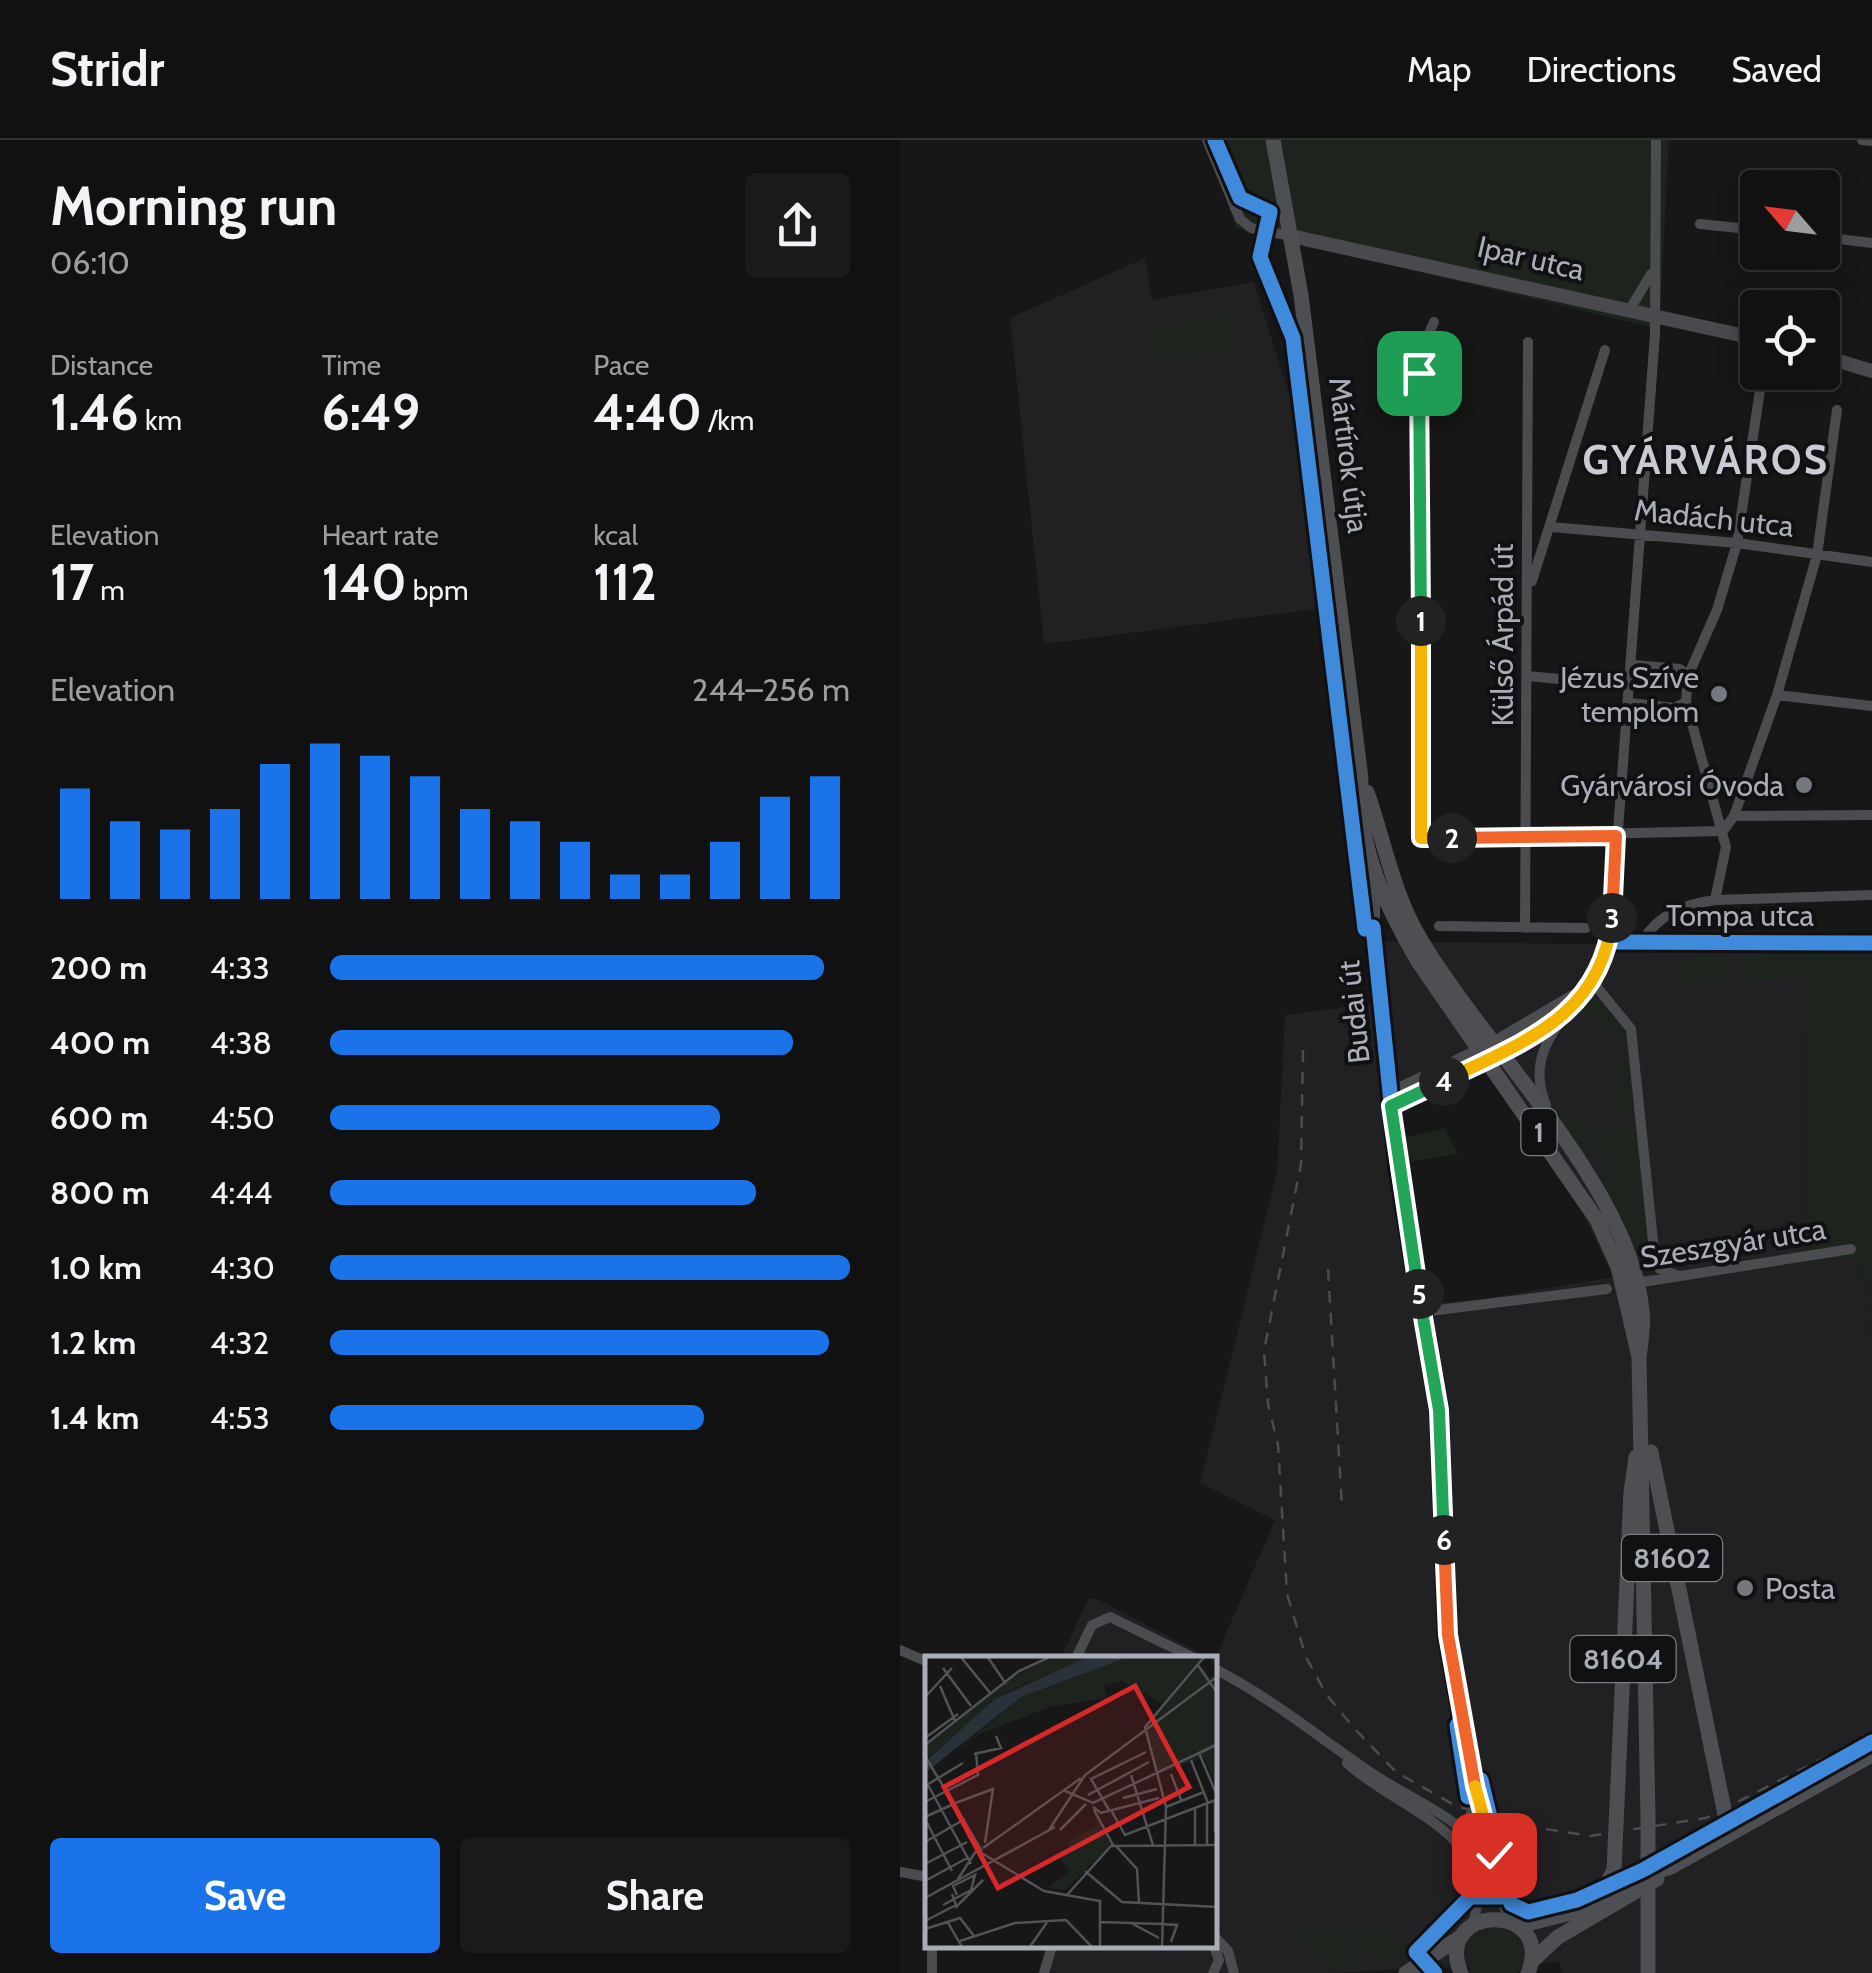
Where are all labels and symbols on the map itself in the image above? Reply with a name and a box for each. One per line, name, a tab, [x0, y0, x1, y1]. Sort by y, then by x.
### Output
north arrow	[1740, 170, 1840, 270]
street label: Ipar utca	[1474, 228, 1589, 288]
pin	[1377, 331, 1462, 416]
street label: Mártírok útja	[1321, 375, 1377, 536]
district label: GYÁRVÁROS	[1582, 435, 1830, 484]
street label: Madách utca	[1633, 491, 1796, 545]
street label: Külső Árpád út	[1484, 543, 1521, 727]
pin: 1	[1396, 596, 1446, 646]
place label: Jézus Szíve templom	[1559, 659, 1699, 730]
marker: Jézus Szíve templom	[1708, 683, 1730, 705]
place label: Gyárvárosi Óvoda	[1560, 767, 1785, 804]
marker: Gyárvárosi Óvoda	[1793, 774, 1815, 796]
pin: 2	[1427, 813, 1477, 863]
pin: 3	[1587, 893, 1637, 943]
street label: Tompa utca	[1666, 897, 1815, 934]
street label: Budai út	[1330, 959, 1378, 1065]
pin: 4	[1419, 1056, 1469, 1106]
road number: 1	[1522, 1109, 1556, 1155]
street label: Szeszgyár utca	[1638, 1210, 1829, 1276]
pin: 5	[1394, 1269, 1444, 1319]
pin: 6	[1419, 1515, 1469, 1565]
road number: 81602	[1622, 1535, 1722, 1581]
place label: Posta	[1765, 1570, 1836, 1607]
marker: Posta	[1734, 1577, 1756, 1599]
road number: 81604	[1570, 1636, 1676, 1682]
inset map	[925, 1656, 1218, 1948]
pin	[1452, 1813, 1537, 1898]

